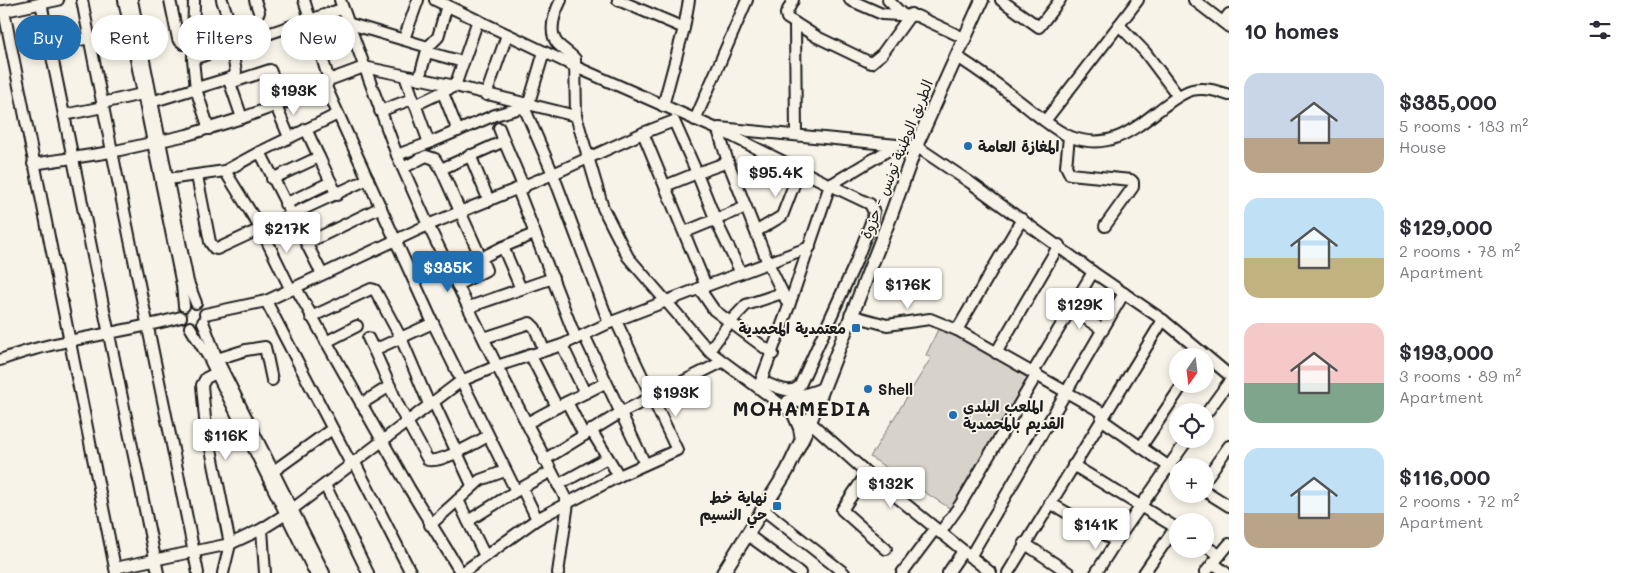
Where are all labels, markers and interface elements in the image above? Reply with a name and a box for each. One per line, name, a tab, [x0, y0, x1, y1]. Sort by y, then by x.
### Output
chip: Buy	[15, 15, 81, 60]
chip: Rent	[91, 15, 168, 60]
chip: Filters	[178, 15, 271, 60]
chip: New	[281, 15, 355, 60]
icon: filters	[1586, 16, 1614, 44]
text: 10 homes	[1244, 17, 1339, 44]
pin: $193K	[259, 74, 329, 116]
street label: الطريق الوطنية تونس - حزوة	[855, 76, 938, 242]
text: $193K	[271, 79, 317, 100]
text: $385,000	[1399, 88, 1497, 115]
icon: home	[1284, 93, 1344, 153]
text: 5 rooms · 183 m²	[1399, 115, 1528, 136]
place label: المغازة العامة	[978, 136, 1060, 156]
text: House	[1399, 136, 1446, 157]
marker: المغازة العامة	[962, 140, 974, 152]
pin: $95.4K	[735, 156, 817, 198]
text: $95.4K	[749, 161, 803, 182]
pin: $217K	[252, 212, 322, 254]
text: $129,000	[1399, 213, 1493, 240]
text: $217K	[264, 217, 310, 238]
icon: home	[1284, 218, 1344, 278]
text: 2 rooms · 78 m²	[1399, 240, 1520, 261]
pin: $385K	[413, 250, 483, 293]
text: $385K	[423, 256, 473, 277]
text: Apartment	[1399, 261, 1484, 282]
pin: $176K	[873, 268, 943, 310]
text: $176K	[885, 273, 931, 294]
pin: $129K	[1045, 288, 1115, 330]
text: $129K	[1057, 293, 1103, 314]
place label: معتمدية المحمدية	[738, 318, 846, 338]
marker: معتمدية المحمدية	[850, 322, 862, 334]
text: $193,000	[1399, 338, 1493, 365]
icon: home	[1284, 343, 1344, 403]
north arrow	[1169, 348, 1214, 392]
map controls	[1169, 348, 1214, 558]
text: 3 rooms · 89 m²	[1399, 365, 1521, 386]
pin: $193K	[641, 376, 711, 418]
place label: Shell	[878, 379, 913, 399]
text: $193K	[653, 381, 699, 402]
marker: Shell	[862, 383, 874, 395]
text: Apartment	[1399, 386, 1484, 407]
district label: MOHAMEDIA	[733, 395, 871, 421]
place label: الملعب البلدي القديم بالمحمدية	[963, 396, 1064, 435]
button: locate	[1169, 403, 1214, 448]
marker: الملعب البلدي القديم بالمحمدية	[947, 409, 959, 421]
pin: $116K	[191, 418, 261, 461]
text: $116K	[204, 424, 248, 445]
button: +	[1169, 458, 1214, 503]
text: $116,000	[1399, 463, 1490, 490]
pin: $132K	[856, 466, 926, 509]
icon: home	[1284, 468, 1344, 528]
text: $132K	[868, 472, 914, 493]
place label: نهاية خط حي النسيم	[700, 487, 767, 529]
text: 2 rooms · 72 m²	[1399, 490, 1520, 511]
marker: نهاية خط حي النسيم	[771, 500, 783, 512]
pin: $141K	[1061, 508, 1131, 550]
text: Apartment	[1399, 511, 1484, 532]
text: $141K	[1074, 513, 1118, 534]
button: −	[1169, 513, 1214, 558]

